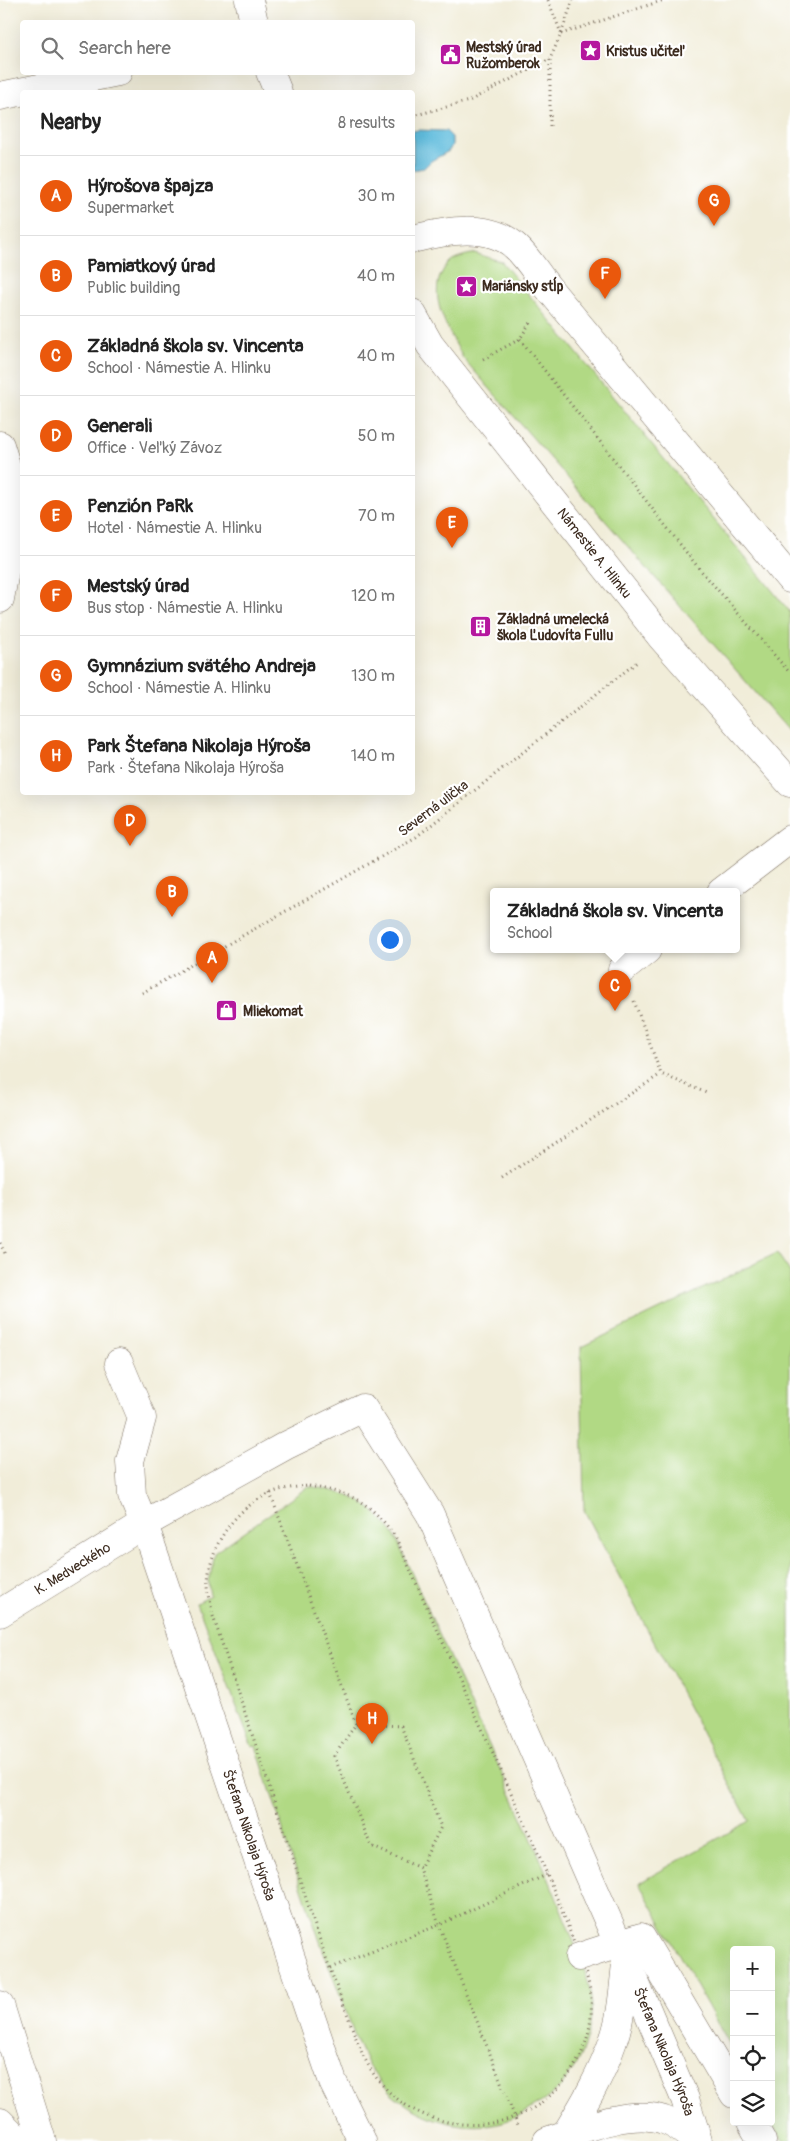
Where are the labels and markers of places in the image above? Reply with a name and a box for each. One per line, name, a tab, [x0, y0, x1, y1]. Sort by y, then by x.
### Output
place label: Mestský úrad Ružomberok	[466, 39, 542, 72]
place icon: Kristus učiteľ	[578, 39, 602, 63]
public building icon: Mestský úrad Ružomberok	[438, 43, 462, 67]
place label: Kristus učiteľ	[606, 43, 685, 60]
pin: G	[698, 185, 730, 226]
pin: F	[589, 258, 621, 299]
place icon: Mariánsky stĺp	[454, 274, 478, 298]
place label: Mariánsky stĺp	[482, 276, 564, 295]
pin: E	[436, 507, 468, 548]
place label: Základná umelecká škola Ľudovíta Fullu	[497, 611, 613, 644]
building icon: Základná umelecká škola Ľudovíta Fullu	[469, 615, 493, 639]
pin: D	[114, 805, 146, 846]
pin: B	[156, 876, 188, 917]
pin: A	[196, 942, 228, 983]
pin: C	[599, 970, 631, 1011]
shop icon: Mliekomat	[215, 999, 239, 1023]
place label: Mliekomat	[243, 1003, 303, 1020]
pin: H	[356, 1703, 388, 1744]

